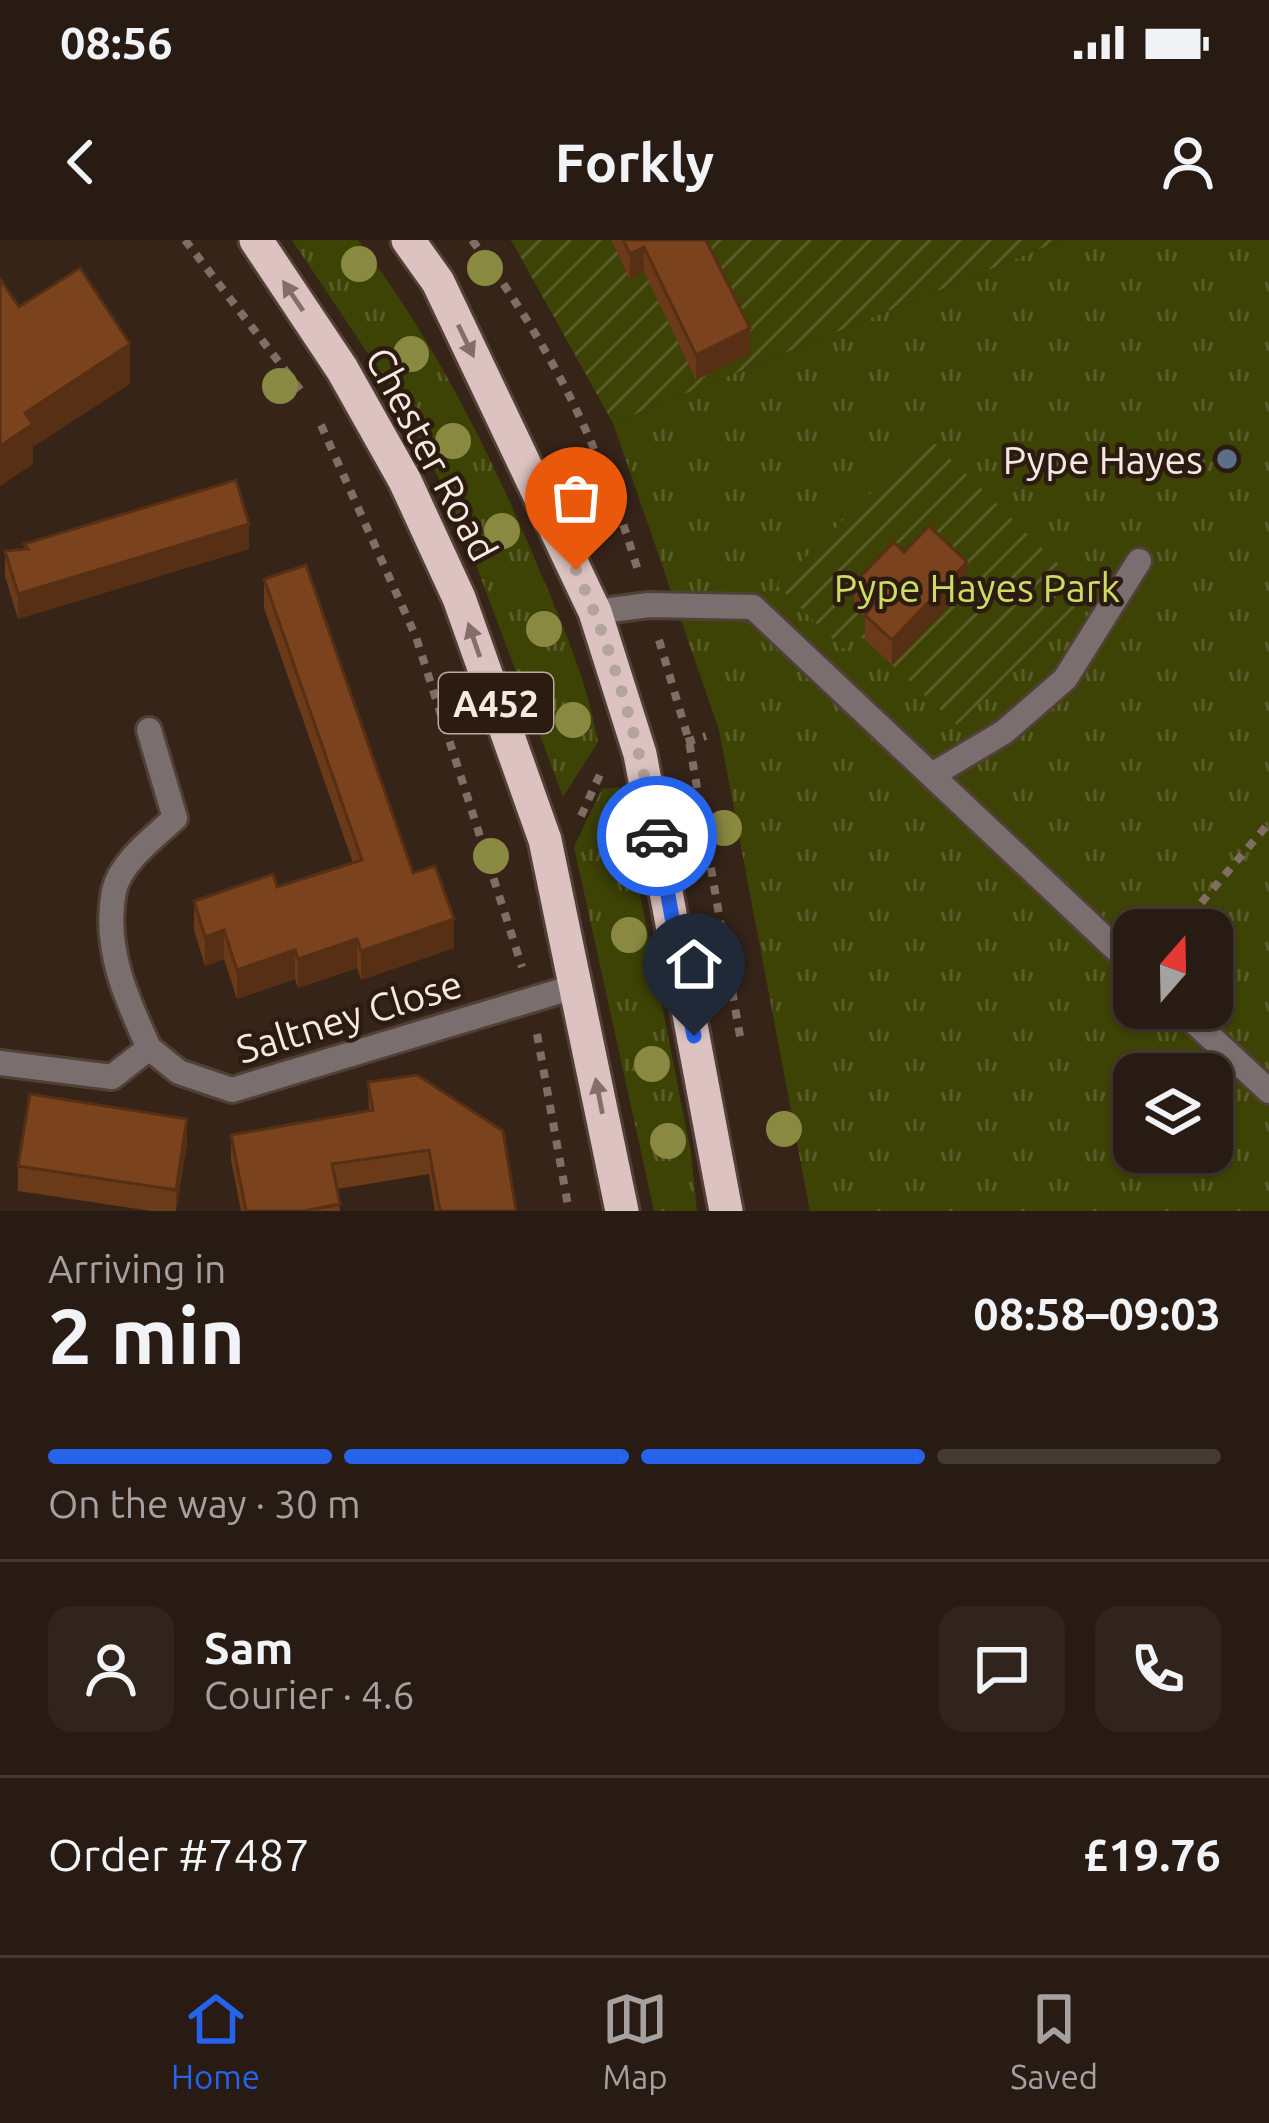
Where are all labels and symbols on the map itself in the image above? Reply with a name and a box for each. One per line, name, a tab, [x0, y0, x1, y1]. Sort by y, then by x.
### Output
one-way arrow	[282, 280, 305, 312]
one-way arrow	[456, 324, 476, 359]
street label: Chester Road	[358, 340, 506, 568]
place label: Pype Hayes	[1003, 438, 1203, 481]
marker: Pype Hayes	[1214, 446, 1240, 472]
pin	[525, 447, 627, 570]
park label: Pype Hayes Park	[834, 566, 1120, 609]
one-way arrow	[464, 622, 482, 658]
road number: A452	[439, 673, 553, 733]
courier	[597, 776, 717, 896]
north arrow	[1113, 909, 1233, 1029]
pin	[643, 913, 745, 1036]
street label: Saltney Close	[231, 961, 467, 1071]
one-way arrow	[589, 1077, 608, 1115]

